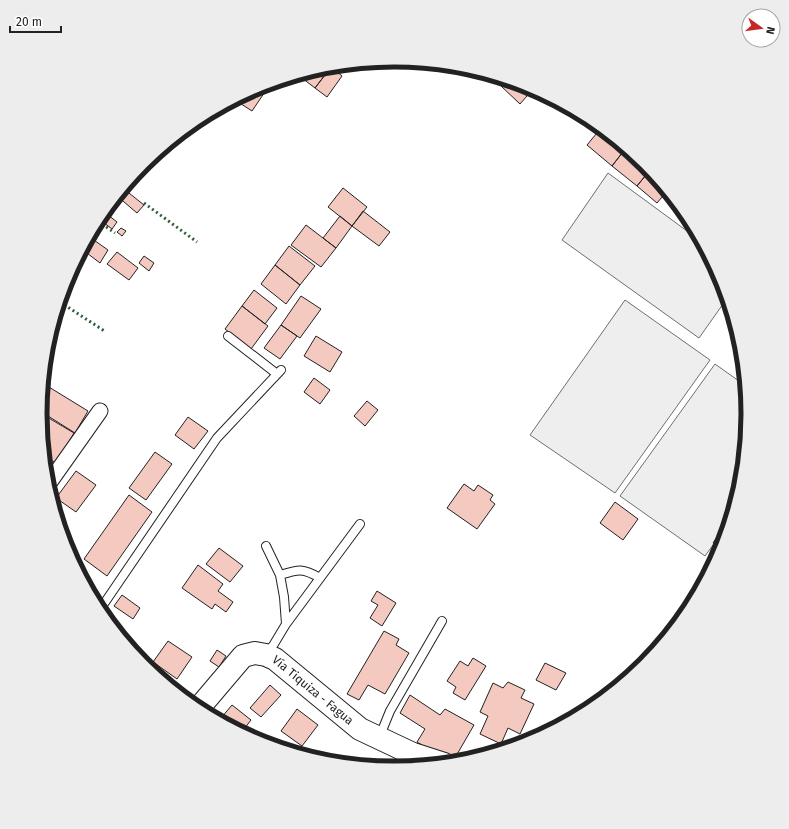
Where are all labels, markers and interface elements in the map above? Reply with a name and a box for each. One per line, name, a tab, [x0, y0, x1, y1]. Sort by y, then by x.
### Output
scale bar	[10, 8, 61, 34]
north arrow	[741, 8, 781, 48]
text: 20 m	[16, 15, 42, 29]
text: N	[763, 25, 777, 35]
street label: Vía Tiquiza - Fagua	[269, 653, 356, 728]

